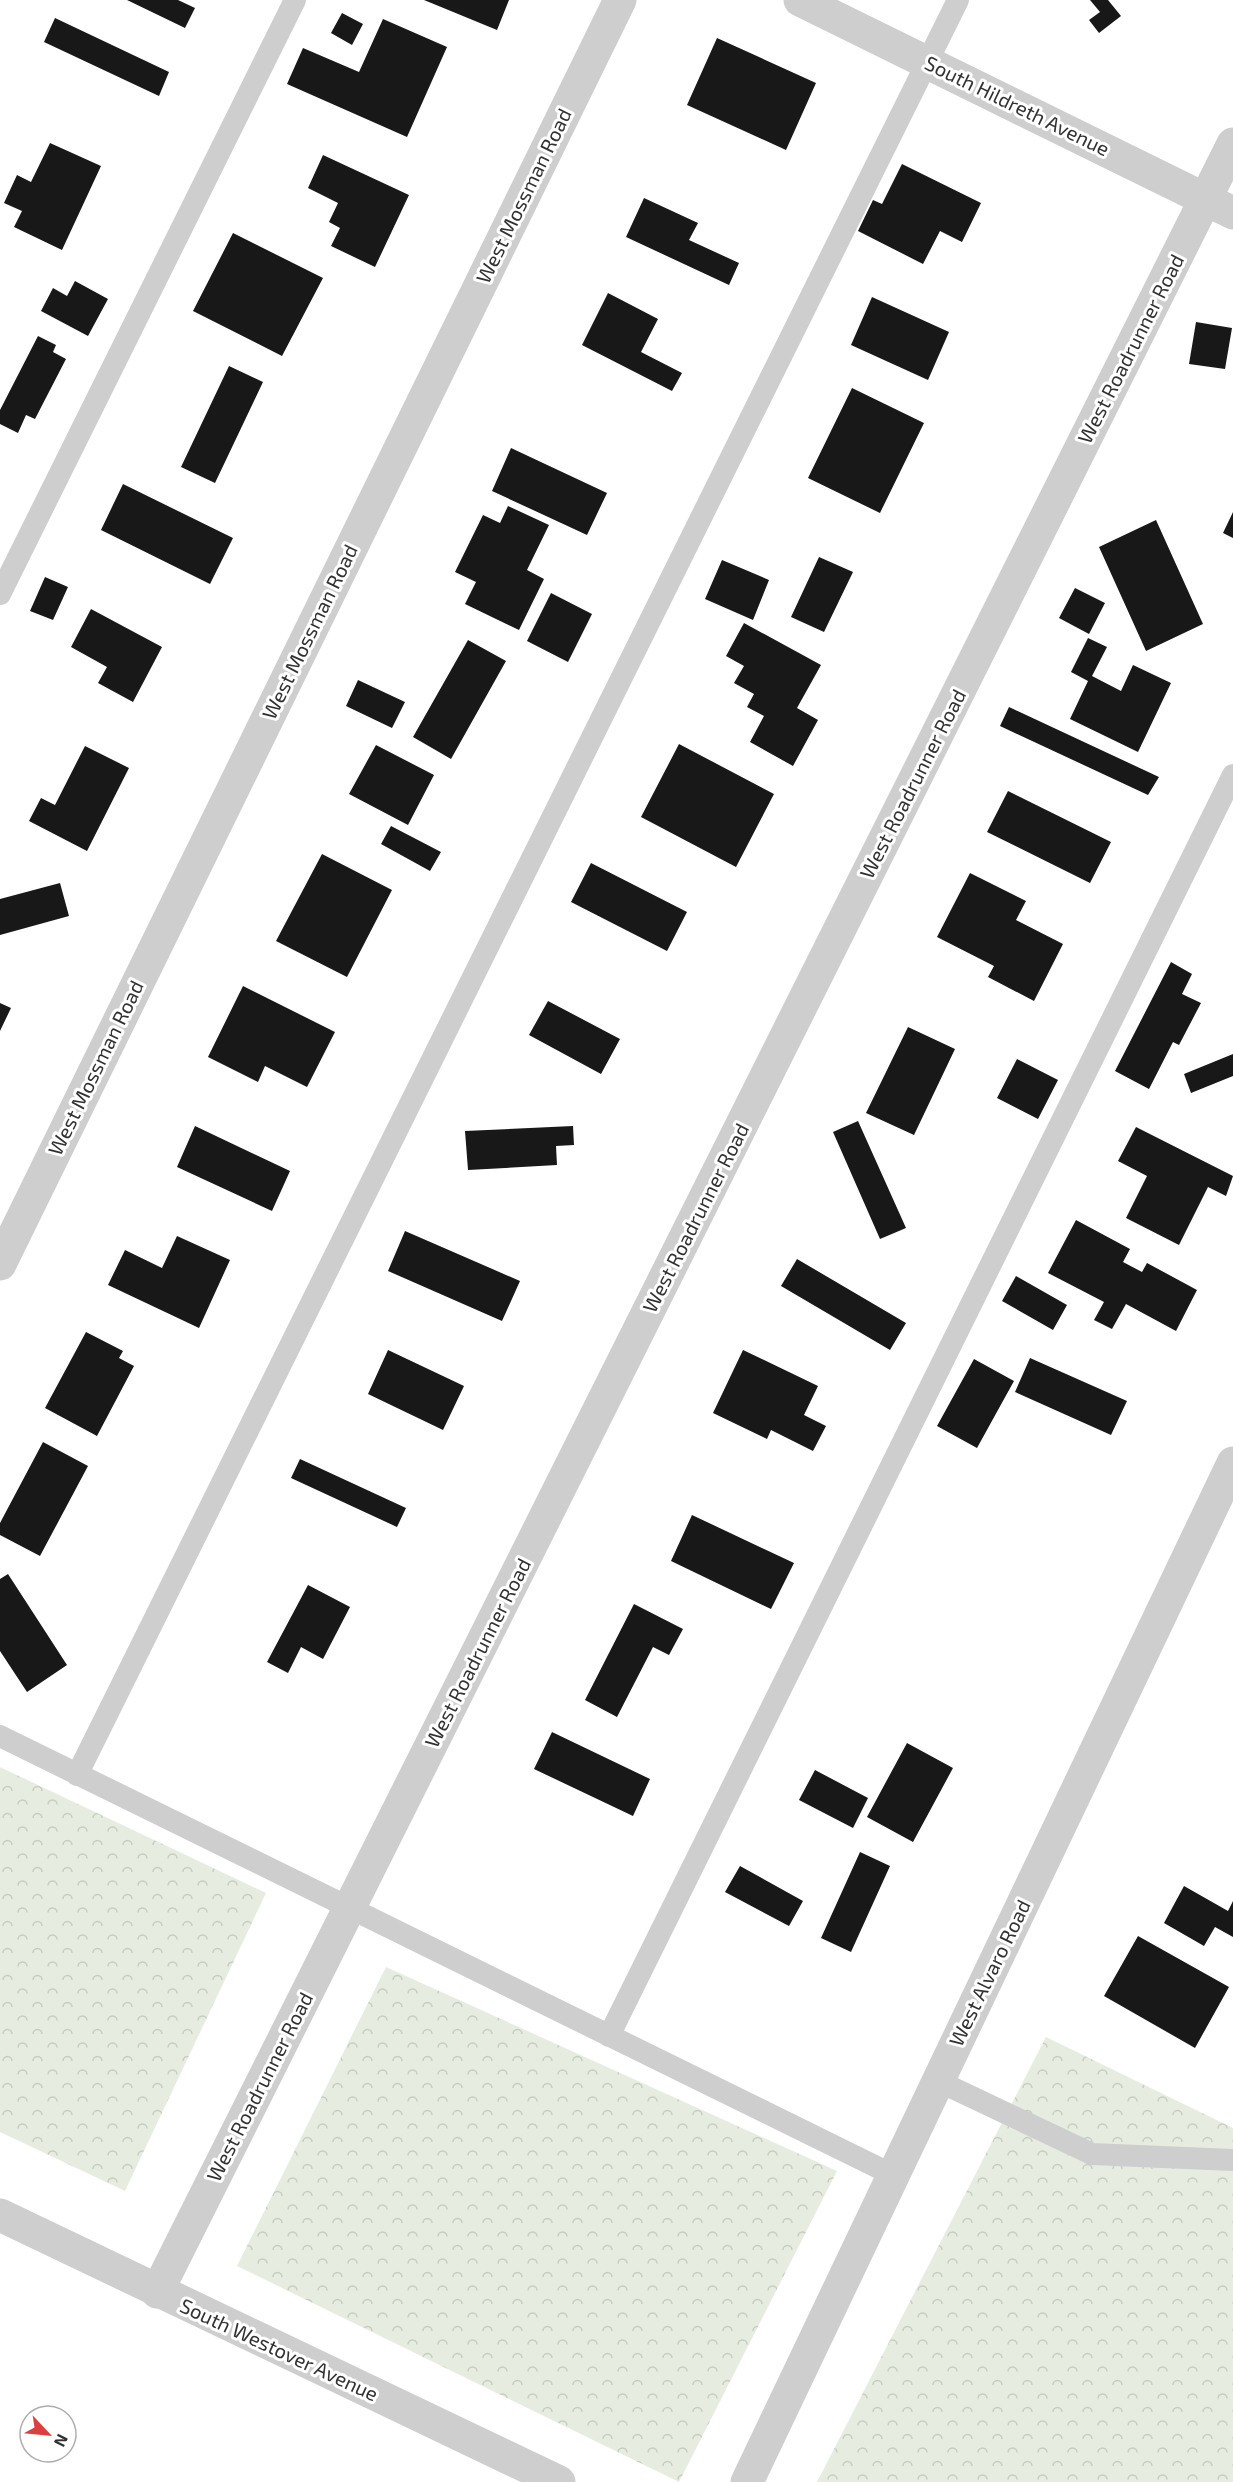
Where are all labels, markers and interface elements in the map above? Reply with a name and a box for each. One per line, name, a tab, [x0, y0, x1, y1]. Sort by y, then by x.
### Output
street label: South Hildreth Avenue	[921, 50, 1114, 160]
street label: West Mossman Road	[470, 104, 576, 287]
street label: West Roadrunner Road	[1072, 250, 1188, 447]
street label: West Mossman Road	[256, 540, 362, 723]
street label: West Roadrunner Road	[854, 685, 970, 882]
street label: West Mossman Road	[42, 976, 148, 1159]
street label: West Roadrunner Road	[637, 1119, 753, 1316]
street label: West Roadrunner Road	[419, 1554, 535, 1751]
street label: West Alvaro Road	[943, 1895, 1035, 2050]
street label: West Roadrunner Road	[201, 1988, 317, 2185]
street label: South Westover Avenue	[177, 2293, 382, 2406]
north arrow	[18, 2404, 78, 2464]
text: N	[51, 2431, 73, 2450]

